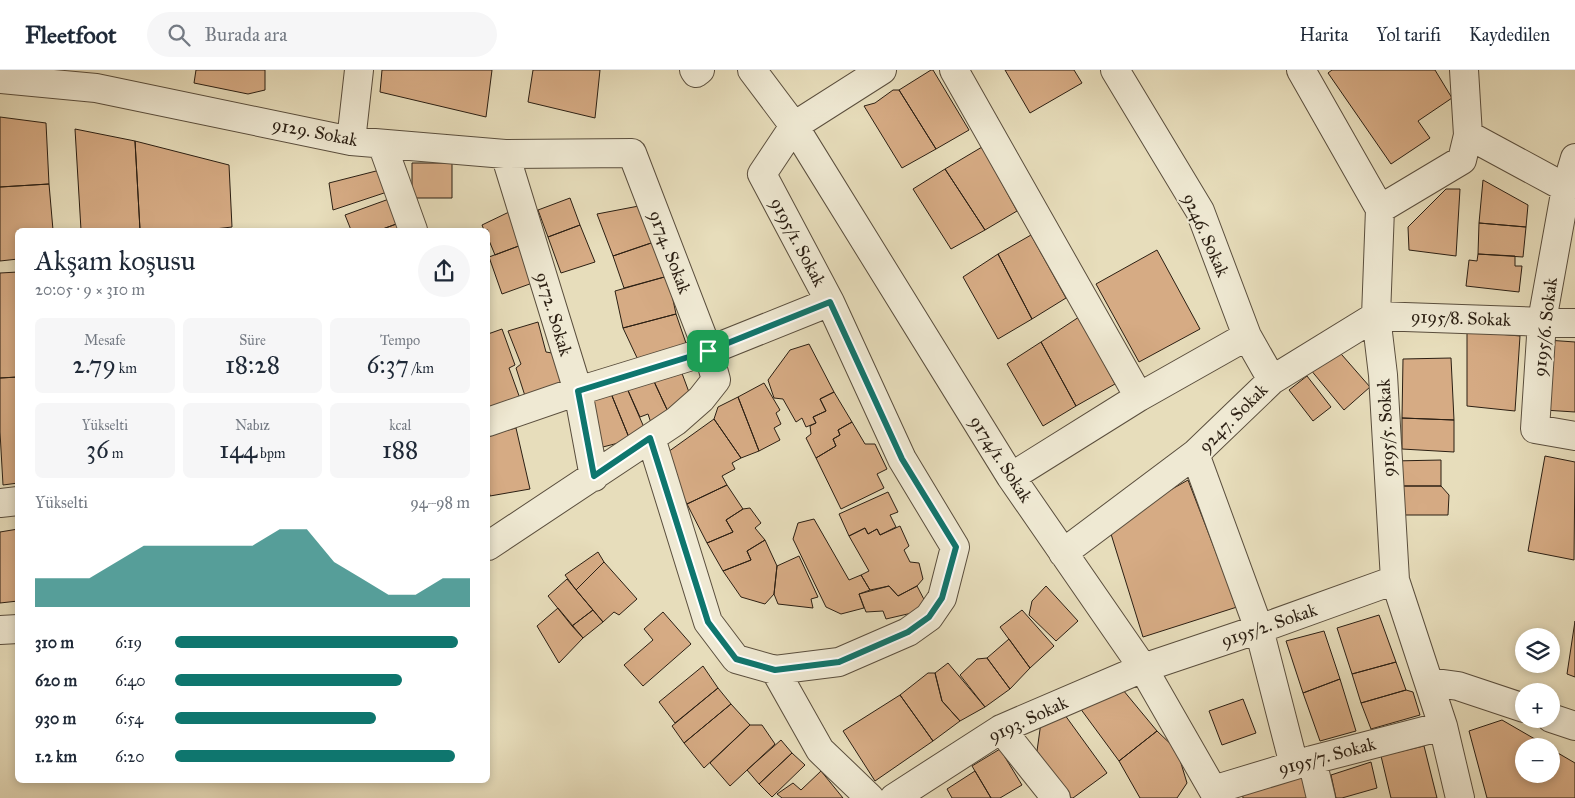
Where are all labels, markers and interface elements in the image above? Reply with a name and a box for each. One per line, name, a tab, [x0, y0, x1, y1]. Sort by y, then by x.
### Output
search box	[147, 12, 497, 57]
text: Fleetfoot	[25, 20, 117, 50]
icon: search	[165, 21, 193, 49]
text: Burada ara	[205, 23, 287, 46]
text: Harita	[1299, 24, 1348, 46]
text: Yol tarifi	[1376, 24, 1441, 46]
text: Kaydedilen	[1469, 24, 1550, 46]
street label: 9129. Sokak	[270, 113, 360, 151]
street label: 9246. Sokak	[1178, 190, 1234, 281]
street label: 9195/1. Sokak	[765, 194, 831, 291]
street label: 9174. Sokak	[644, 207, 696, 297]
text: Akşam koşusu	[35, 243, 196, 278]
button: share	[418, 245, 470, 297]
street label: 9172. Sokak	[531, 269, 577, 359]
street label: 9195/6. Sokak	[1528, 276, 1562, 378]
text: 20:05 · 9 × 310 m	[35, 280, 145, 299]
street label: 9195/8. Sokak	[1411, 305, 1512, 331]
pin	[687, 330, 729, 372]
text: Mesafe	[84, 332, 126, 349]
text: Süre	[239, 332, 266, 349]
text: Tempo	[380, 332, 420, 349]
icon: arrive	[694, 337, 722, 365]
text: 2.79	[73, 349, 116, 380]
text: 18:28	[225, 349, 280, 380]
text: 6:37	[366, 349, 409, 380]
text: km	[116, 360, 137, 377]
text: /km	[409, 360, 434, 377]
street label: 9247. Sokak	[1194, 378, 1273, 457]
street label: 9195/5. Sokak	[1372, 378, 1400, 478]
street label: 9174/1. Sokak	[965, 411, 1038, 507]
text: Yükselti	[82, 417, 128, 434]
text: Nabız	[235, 417, 270, 434]
text: kcal	[389, 417, 411, 434]
text: 36	[86, 434, 109, 465]
text: 144	[219, 434, 257, 465]
text: 188	[382, 434, 418, 465]
text: m	[109, 445, 124, 462]
text: bpm	[257, 445, 286, 462]
text: Yükselti	[35, 493, 88, 512]
text: 94–98 m	[410, 493, 470, 512]
street label: 9195/2. Sokak	[1218, 598, 1320, 652]
map controls	[1515, 628, 1560, 783]
button: layers	[1515, 628, 1560, 673]
text: 310 m	[35, 633, 74, 652]
text: 6:19	[115, 633, 142, 652]
text: 620 m	[35, 671, 77, 690]
text: 6:40	[115, 671, 145, 690]
button: +	[1515, 683, 1560, 728]
street label: 9193. Sokak	[985, 691, 1072, 747]
text: 930 m	[35, 709, 76, 728]
text: 6:54	[115, 709, 143, 728]
street label: 9195/7. Sokak	[1276, 732, 1379, 780]
button: −	[1515, 738, 1560, 783]
text: 1.2 km	[35, 747, 77, 766]
text: 6:20	[115, 747, 144, 766]

